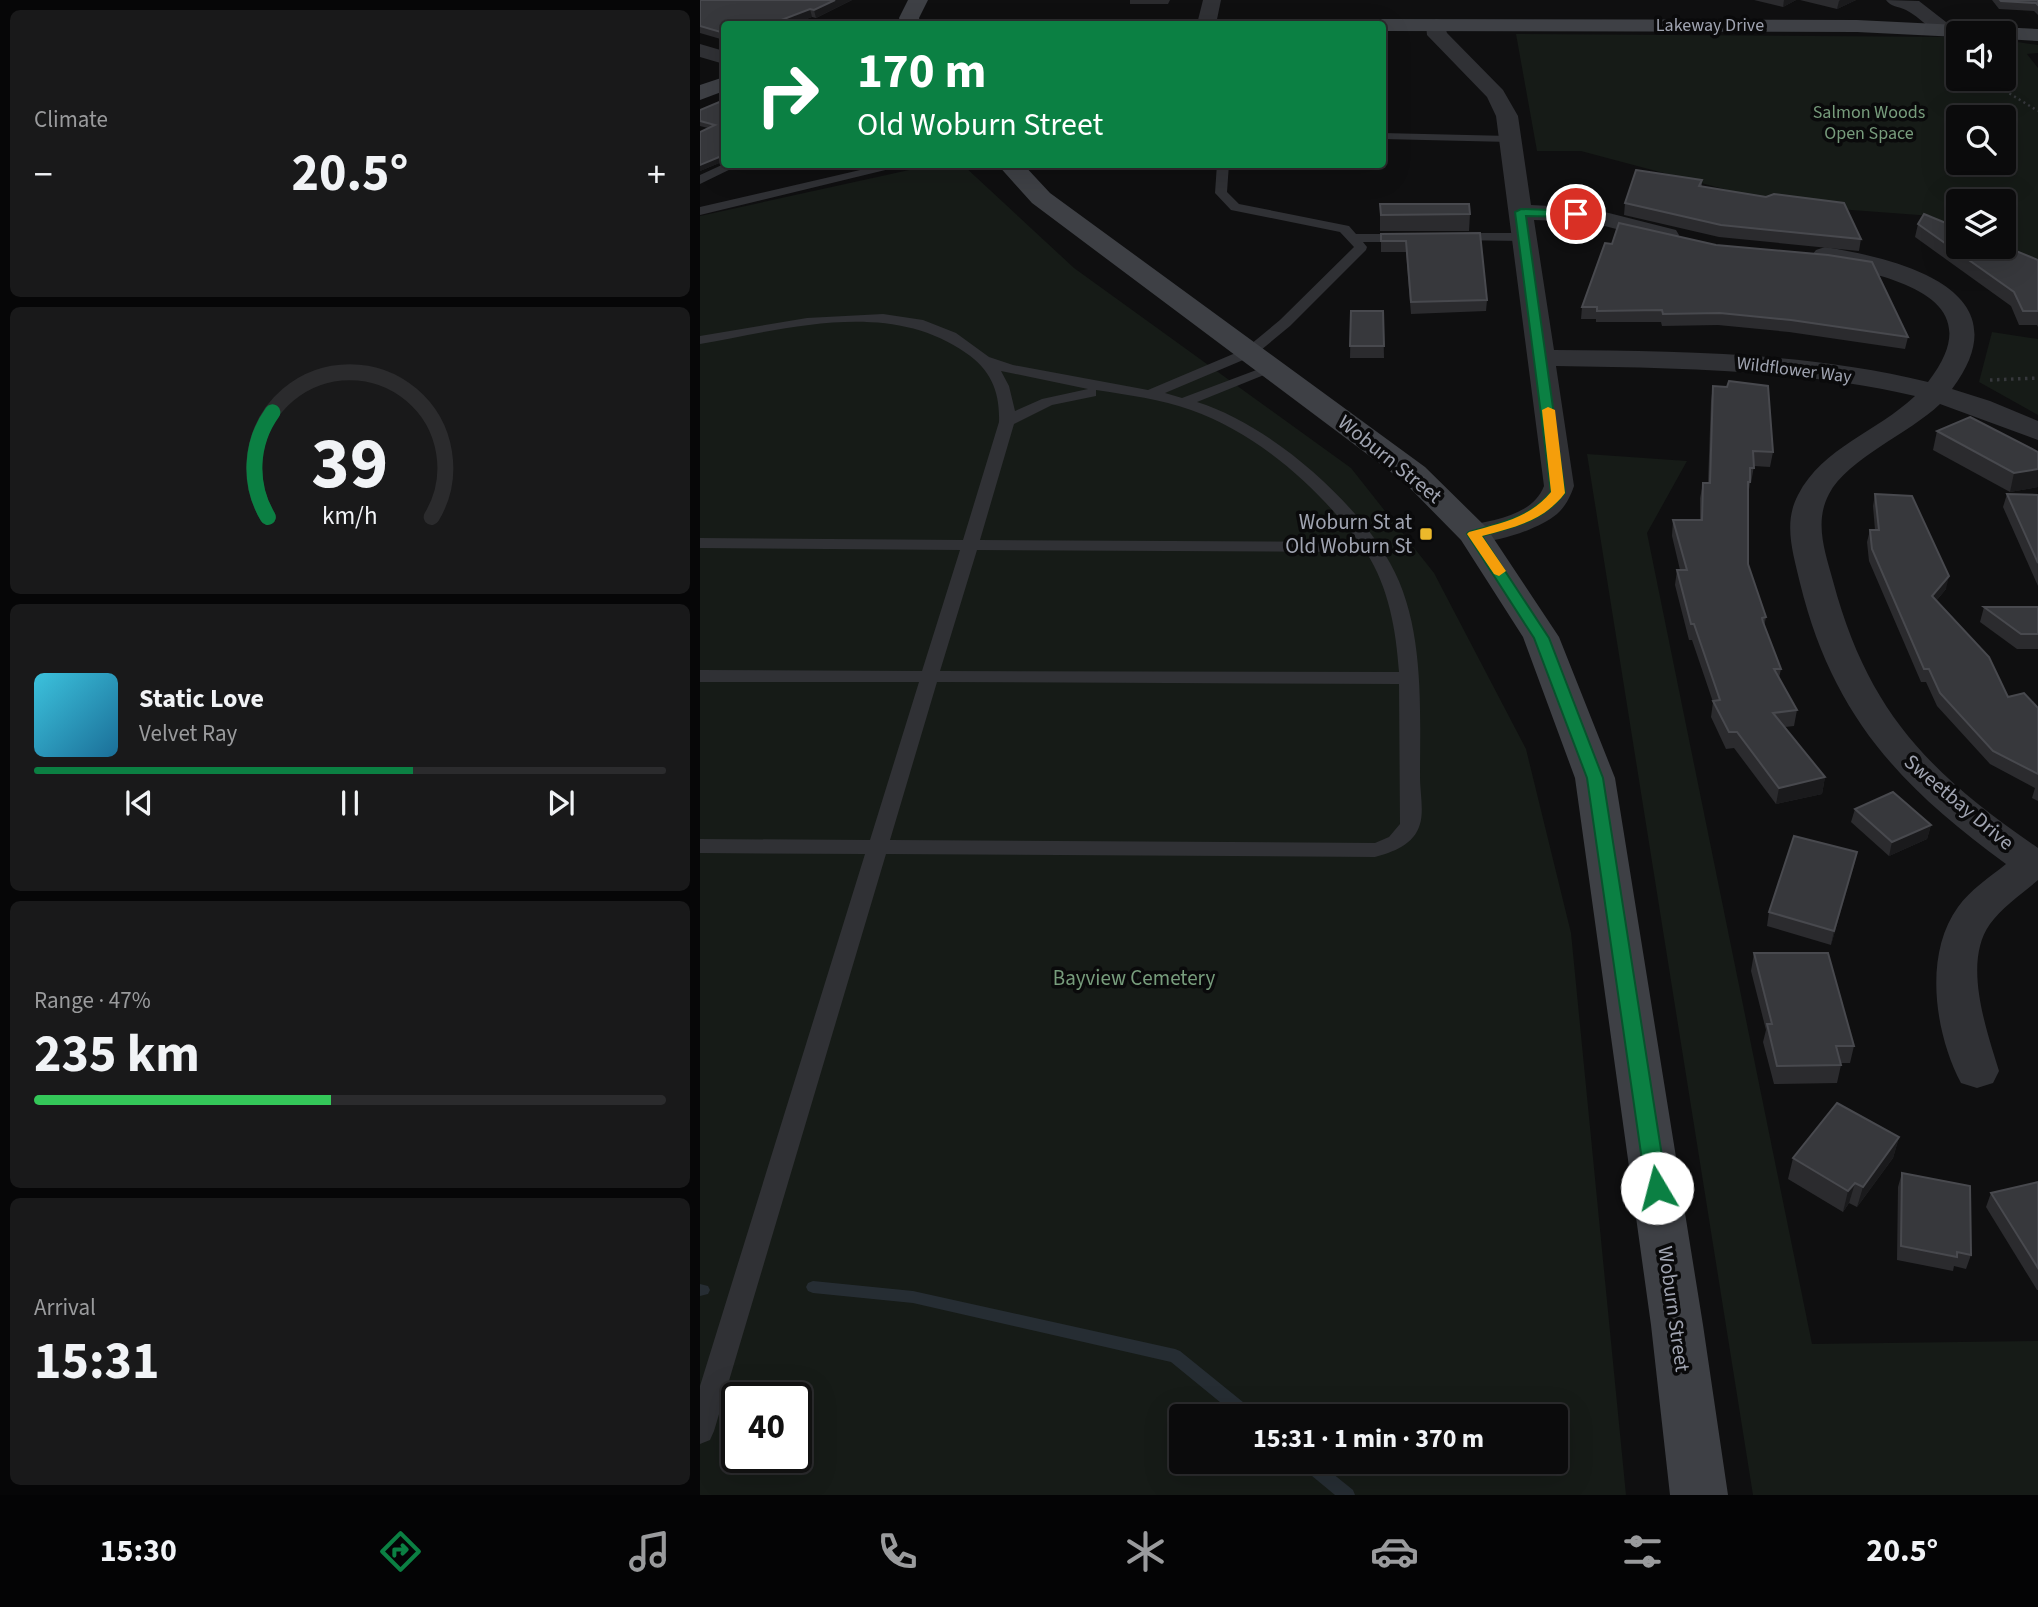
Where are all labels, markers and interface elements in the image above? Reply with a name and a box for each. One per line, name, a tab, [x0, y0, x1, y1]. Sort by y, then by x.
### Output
street label: Lakeway Drive	[1656, 13, 1764, 38]
map controls	[1946, 21, 2016, 259]
button: sound	[1946, 21, 2016, 91]
text: 170 m	[857, 37, 986, 107]
icon: right	[742, 49, 833, 140]
park label: Salmon Woods Open Space	[1813, 100, 1925, 146]
text: Old Woburn Street	[857, 102, 1103, 148]
text: Climate	[34, 103, 108, 136]
button: search	[1946, 105, 2016, 175]
text: 20.5°	[292, 137, 408, 211]
text: −	[34, 148, 53, 202]
text: +	[647, 148, 666, 202]
pin	[1546, 184, 1606, 244]
button: layers	[1946, 189, 2016, 259]
icon: arrive	[1557, 195, 1595, 233]
street label: Wildflower Way	[1735, 351, 1854, 390]
street label: Woburn Street	[1331, 408, 1449, 510]
text: 39	[312, 412, 388, 516]
text: km/h	[322, 497, 378, 533]
place label: Woburn St at Old Woburn St	[1285, 507, 1412, 561]
marker: Woburn St at Old Woburn St	[1418, 526, 1434, 542]
text: Static Love	[139, 680, 264, 717]
text: Velvet Ray	[139, 717, 237, 750]
street label: Sweetbay Drive	[1898, 747, 2020, 857]
icon: previous	[120, 784, 158, 822]
icon: pause	[331, 784, 369, 822]
icon: next	[542, 784, 580, 822]
park label: Bayview Cemetery	[1053, 963, 1215, 993]
text: Range · 47%	[34, 984, 151, 1017]
text: 235 km	[34, 1018, 200, 1092]
position arrow	[1620, 1151, 1694, 1225]
street label: Woburn Street	[1650, 1244, 1698, 1374]
text: Arrival	[34, 1291, 96, 1324]
text: 15:31	[34, 1325, 159, 1399]
speed limit sign: 40	[721, 1382, 812, 1473]
text: 15:31 · 1 min · 370 m	[1253, 1420, 1484, 1457]
icon: directions	[376, 1527, 425, 1576]
icon: music	[625, 1527, 674, 1576]
icon: phone	[873, 1527, 922, 1576]
icon: climate	[1121, 1527, 1170, 1576]
icon: car	[1370, 1527, 1419, 1576]
icon: filters	[1618, 1527, 1667, 1576]
text: 15:30	[100, 1528, 177, 1574]
text: 20.5°	[1866, 1528, 1938, 1574]

